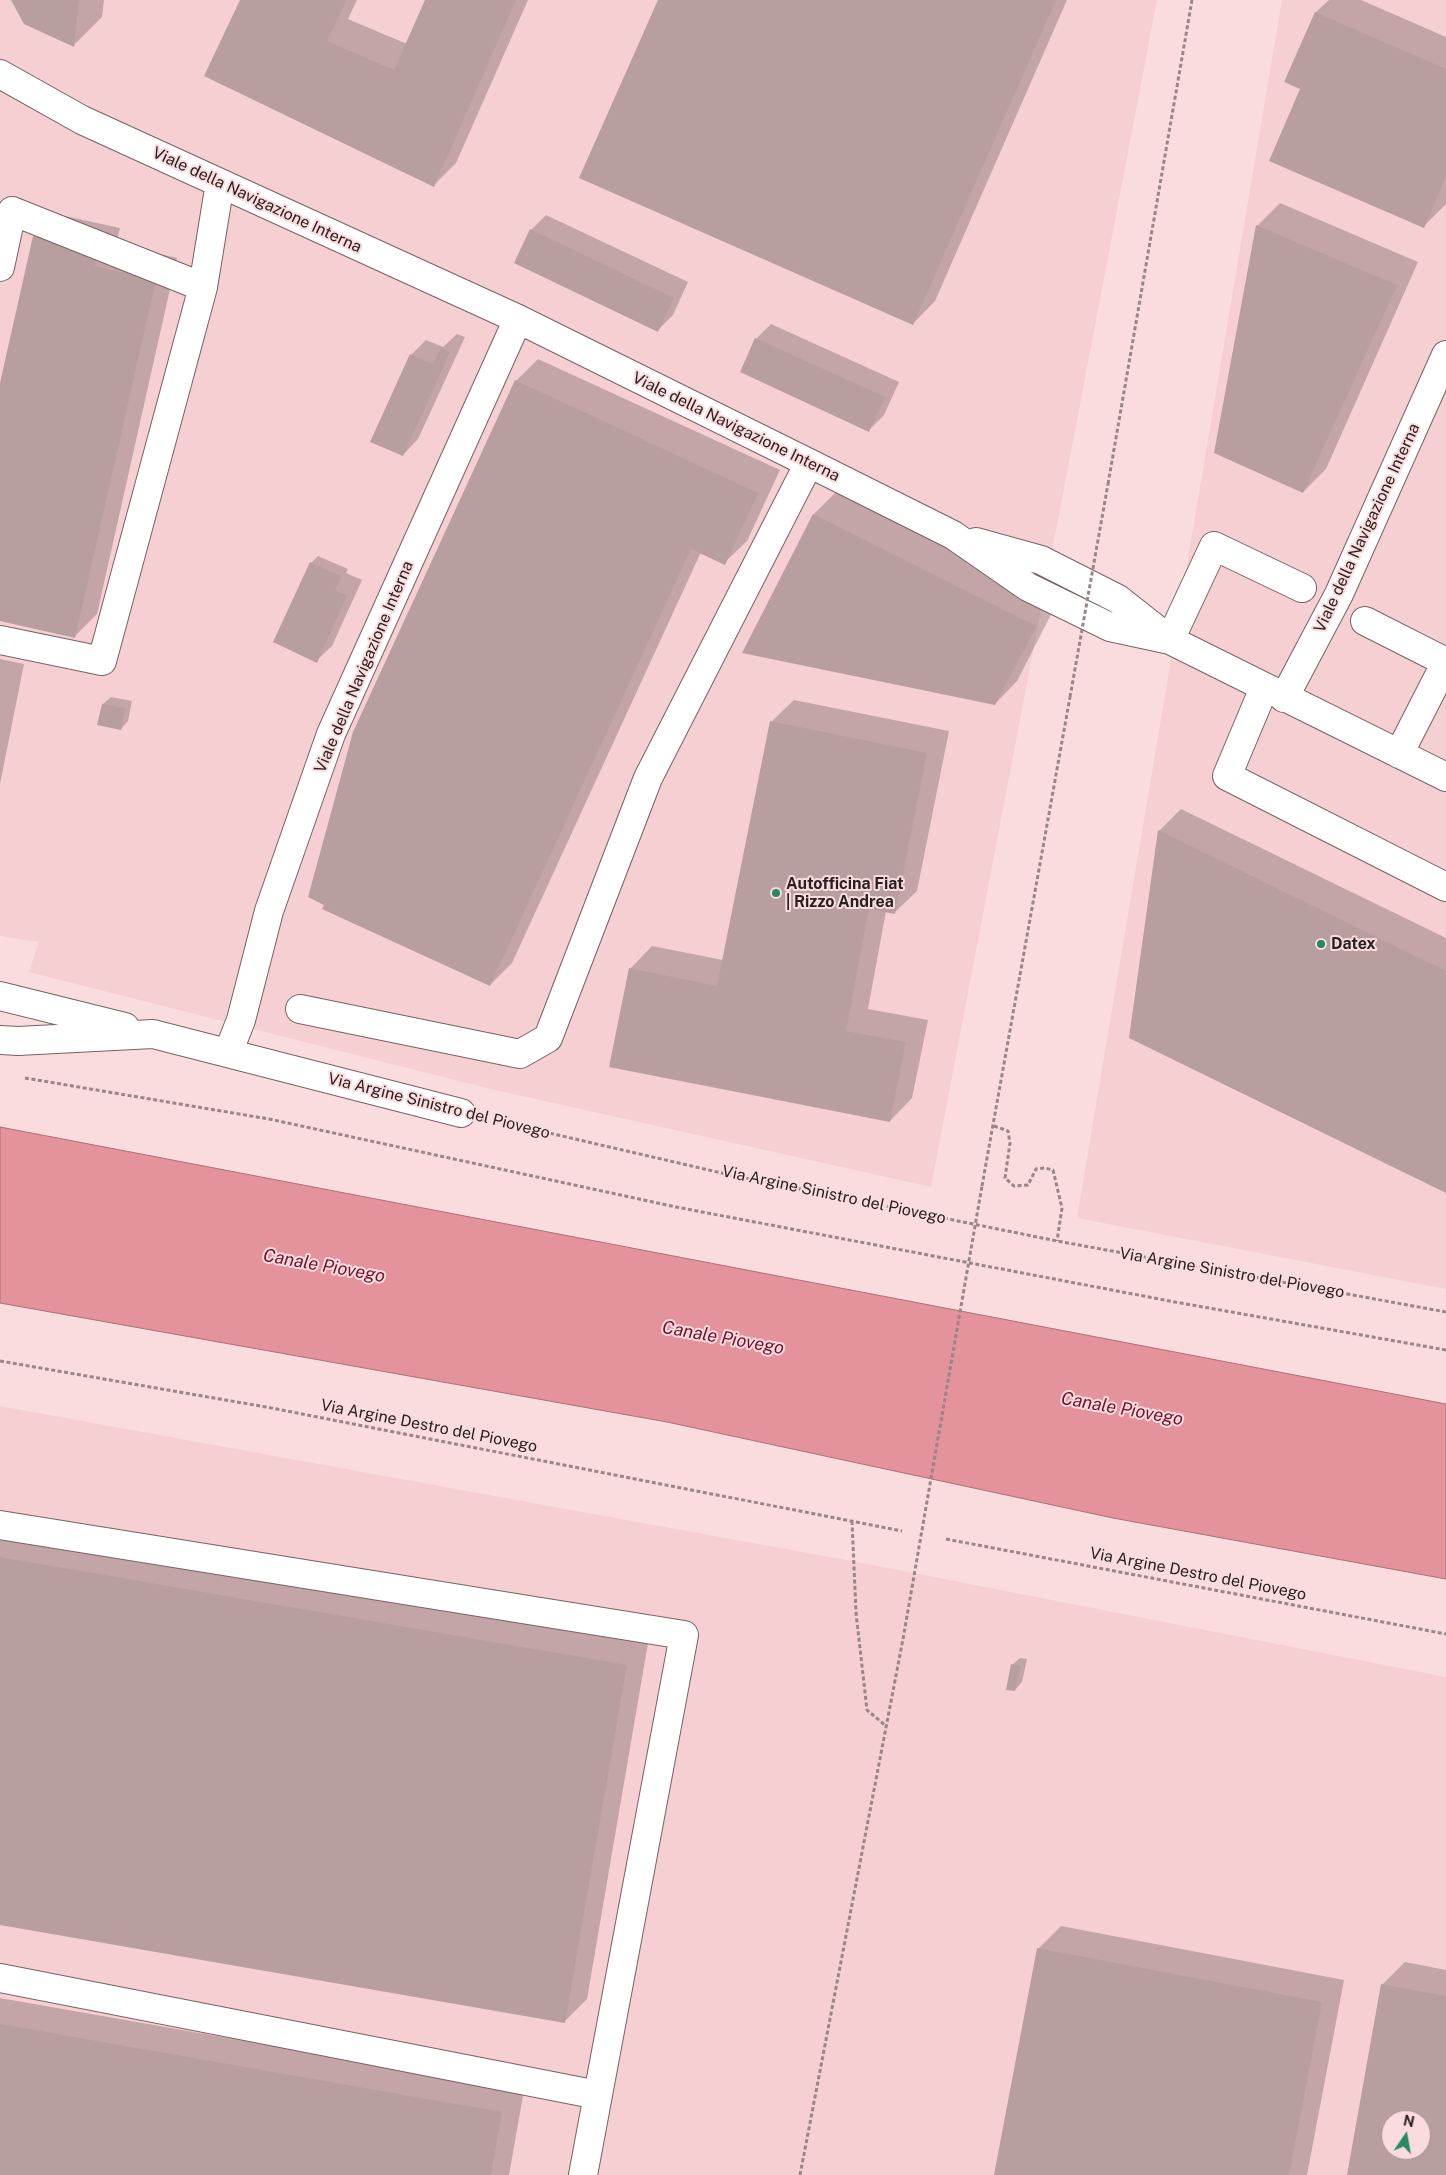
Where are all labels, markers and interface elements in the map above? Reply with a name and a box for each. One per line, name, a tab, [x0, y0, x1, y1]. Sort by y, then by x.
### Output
street label: Viale della Navigazione Interna	[149, 143, 365, 257]
street label: Viale della Navigazione Interna	[629, 368, 843, 486]
street label: Viale della Navigazione Interna	[1310, 420, 1424, 636]
street label: Viale della Navigazione Interna	[311, 558, 417, 776]
place label: Autofficina Fiat | Rizzo Andrea	[786, 874, 904, 912]
marker: Autofficina Fiat | Rizzo Andrea	[770, 887, 782, 899]
place label: Datex	[1331, 934, 1376, 954]
marker: Datex	[1315, 938, 1327, 950]
street label: Via Argine Sinistro del Piovego	[326, 1069, 552, 1143]
street label: Via Argine Sinistro del Piovego	[720, 1162, 948, 1228]
street label: Via Argine Sinistro del Piovego	[1118, 1244, 1346, 1302]
water label: Canale Piovego	[261, 1245, 387, 1287]
water label: Canale Piovego	[660, 1317, 786, 1359]
water label: Canale Piovego	[1059, 1388, 1185, 1430]
street label: Via Argine Destro del Piovego	[319, 1396, 539, 1456]
street label: Via Argine Destro del Piovego	[1088, 1544, 1308, 1604]
north arrow	[1381, 2110, 1431, 2160]
text: N	[1402, 2112, 1416, 2130]

